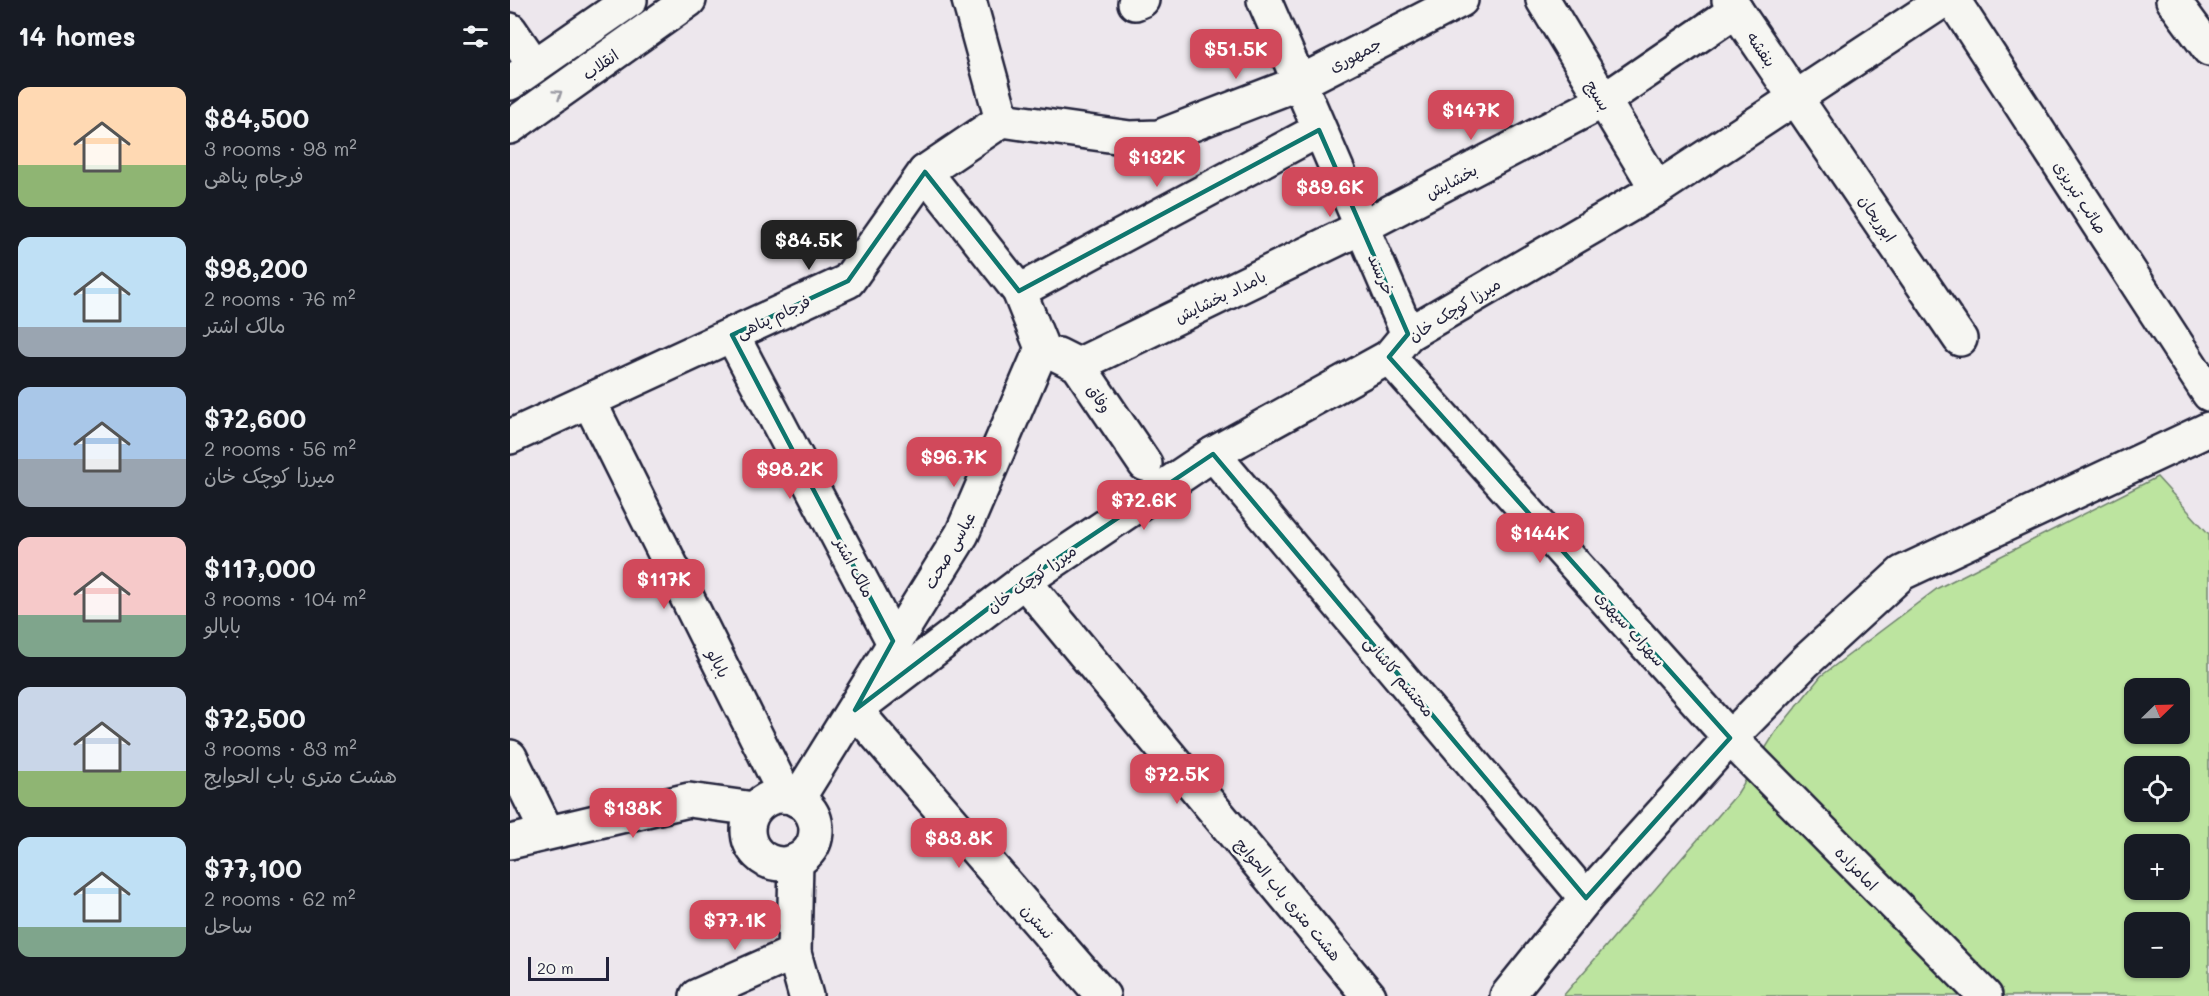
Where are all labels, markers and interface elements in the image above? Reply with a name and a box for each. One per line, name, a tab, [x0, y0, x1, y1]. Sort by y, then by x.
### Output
text: 14 homes	[18, 19, 136, 53]
icon: filters	[459, 20, 492, 53]
street label: بنفشه	[1743, 27, 1781, 71]
pin: $51.5K	[1187, 29, 1285, 80]
street label: جمهوری	[1325, 32, 1385, 77]
text: $51.5K	[1204, 35, 1268, 61]
street label: انقلاب	[578, 44, 622, 84]
street label: بسیج	[1581, 76, 1616, 115]
one-way arrow	[552, 90, 563, 101]
pin: $147K	[1429, 90, 1513, 141]
text: $147K	[1442, 96, 1500, 122]
text: $84,500	[204, 101, 309, 135]
icon: home	[66, 111, 138, 183]
text: 3 rooms · 98 m²	[204, 135, 357, 161]
pin: $132K	[1115, 137, 1199, 188]
text: $132K	[1128, 143, 1186, 169]
street label: صائب تبریزی	[2049, 156, 2113, 238]
street label: بخشایش	[1421, 159, 1481, 203]
text: فرجام پناهی	[204, 162, 303, 188]
pin: $89.6K	[1281, 167, 1379, 218]
text: $89.6K	[1296, 173, 1364, 199]
street label: ابوریحان	[1854, 190, 1901, 246]
pin: $84.5K	[760, 220, 858, 271]
text: $84.5K	[775, 226, 843, 252]
street label: خرسند	[1364, 250, 1400, 298]
text: $98,200	[204, 251, 308, 285]
icon: home	[66, 261, 138, 333]
street label: بامداد بخشایش	[1171, 265, 1269, 327]
street label: میرزا کوچک خان	[1404, 272, 1505, 347]
text: 2 rooms · 76 m²	[204, 285, 356, 311]
street label: فرجام پناهی	[733, 290, 815, 345]
text: مالک اشتر	[204, 312, 286, 338]
street label: وفاق	[1083, 380, 1117, 416]
text: $72,600	[204, 401, 306, 435]
icon: home	[66, 411, 138, 483]
text: 2 rooms · 56 m²	[204, 435, 356, 461]
pin: $96.7K	[905, 437, 1003, 488]
text: $96.7K	[921, 443, 987, 469]
pin: $98.2K	[741, 449, 839, 500]
text: $98.2K	[756, 455, 824, 481]
text: میرزا کوچک خان	[204, 462, 335, 488]
pin: $72.6K	[1095, 480, 1193, 531]
text: $72.6K	[1111, 486, 1177, 512]
street label: عباسی صحت	[918, 508, 980, 593]
pin: $144K	[1498, 513, 1582, 564]
text: $144K	[1510, 519, 1570, 545]
street label: مالک اشتر	[829, 532, 880, 601]
street label: میرزا کوچک خان	[982, 539, 1081, 617]
text: $117,000	[204, 551, 316, 585]
pin: $117K	[622, 559, 706, 610]
icon: home	[66, 561, 138, 633]
text: $117K	[637, 565, 691, 591]
text: 3 rooms · 104 m²	[204, 585, 366, 611]
street label: سهراب سپهری	[1591, 586, 1671, 671]
text: بابالو	[204, 612, 241, 638]
street label: محتشم کاشانی	[1358, 631, 1440, 723]
street label: بابالو	[702, 644, 735, 681]
north arrow	[2124, 678, 2190, 744]
map controls	[2124, 678, 2190, 978]
text: $72,500	[204, 701, 306, 735]
icon: home	[66, 711, 138, 783]
text: 3 rooms · 83 m²	[204, 735, 357, 761]
pin: $72.5K	[1128, 754, 1226, 805]
button: locate	[2124, 756, 2190, 822]
text: $72.5K	[1144, 760, 1210, 786]
text: هشت متری باب الحوایج	[204, 762, 397, 788]
pin: $138K	[591, 788, 675, 839]
text: $138K	[604, 794, 662, 820]
pin: $83.8K	[910, 818, 1008, 869]
text: $83.8K	[925, 824, 993, 850]
street label: هشت متری باب الحوایج	[1231, 833, 1347, 966]
button: +	[2124, 834, 2190, 900]
street label: امامزاده	[1831, 841, 1883, 895]
text: $77,100	[204, 851, 302, 885]
icon: home	[66, 861, 138, 933]
text: 2 rooms · 62 m²	[204, 885, 356, 911]
street label: نسترن	[1017, 899, 1059, 943]
pin: $77.1K	[686, 900, 784, 951]
text: $77.1K	[704, 906, 766, 932]
text: ساحل	[204, 912, 253, 938]
button: −	[2124, 912, 2190, 978]
scale bar	[528, 954, 609, 982]
text: 20 m	[537, 957, 574, 978]

